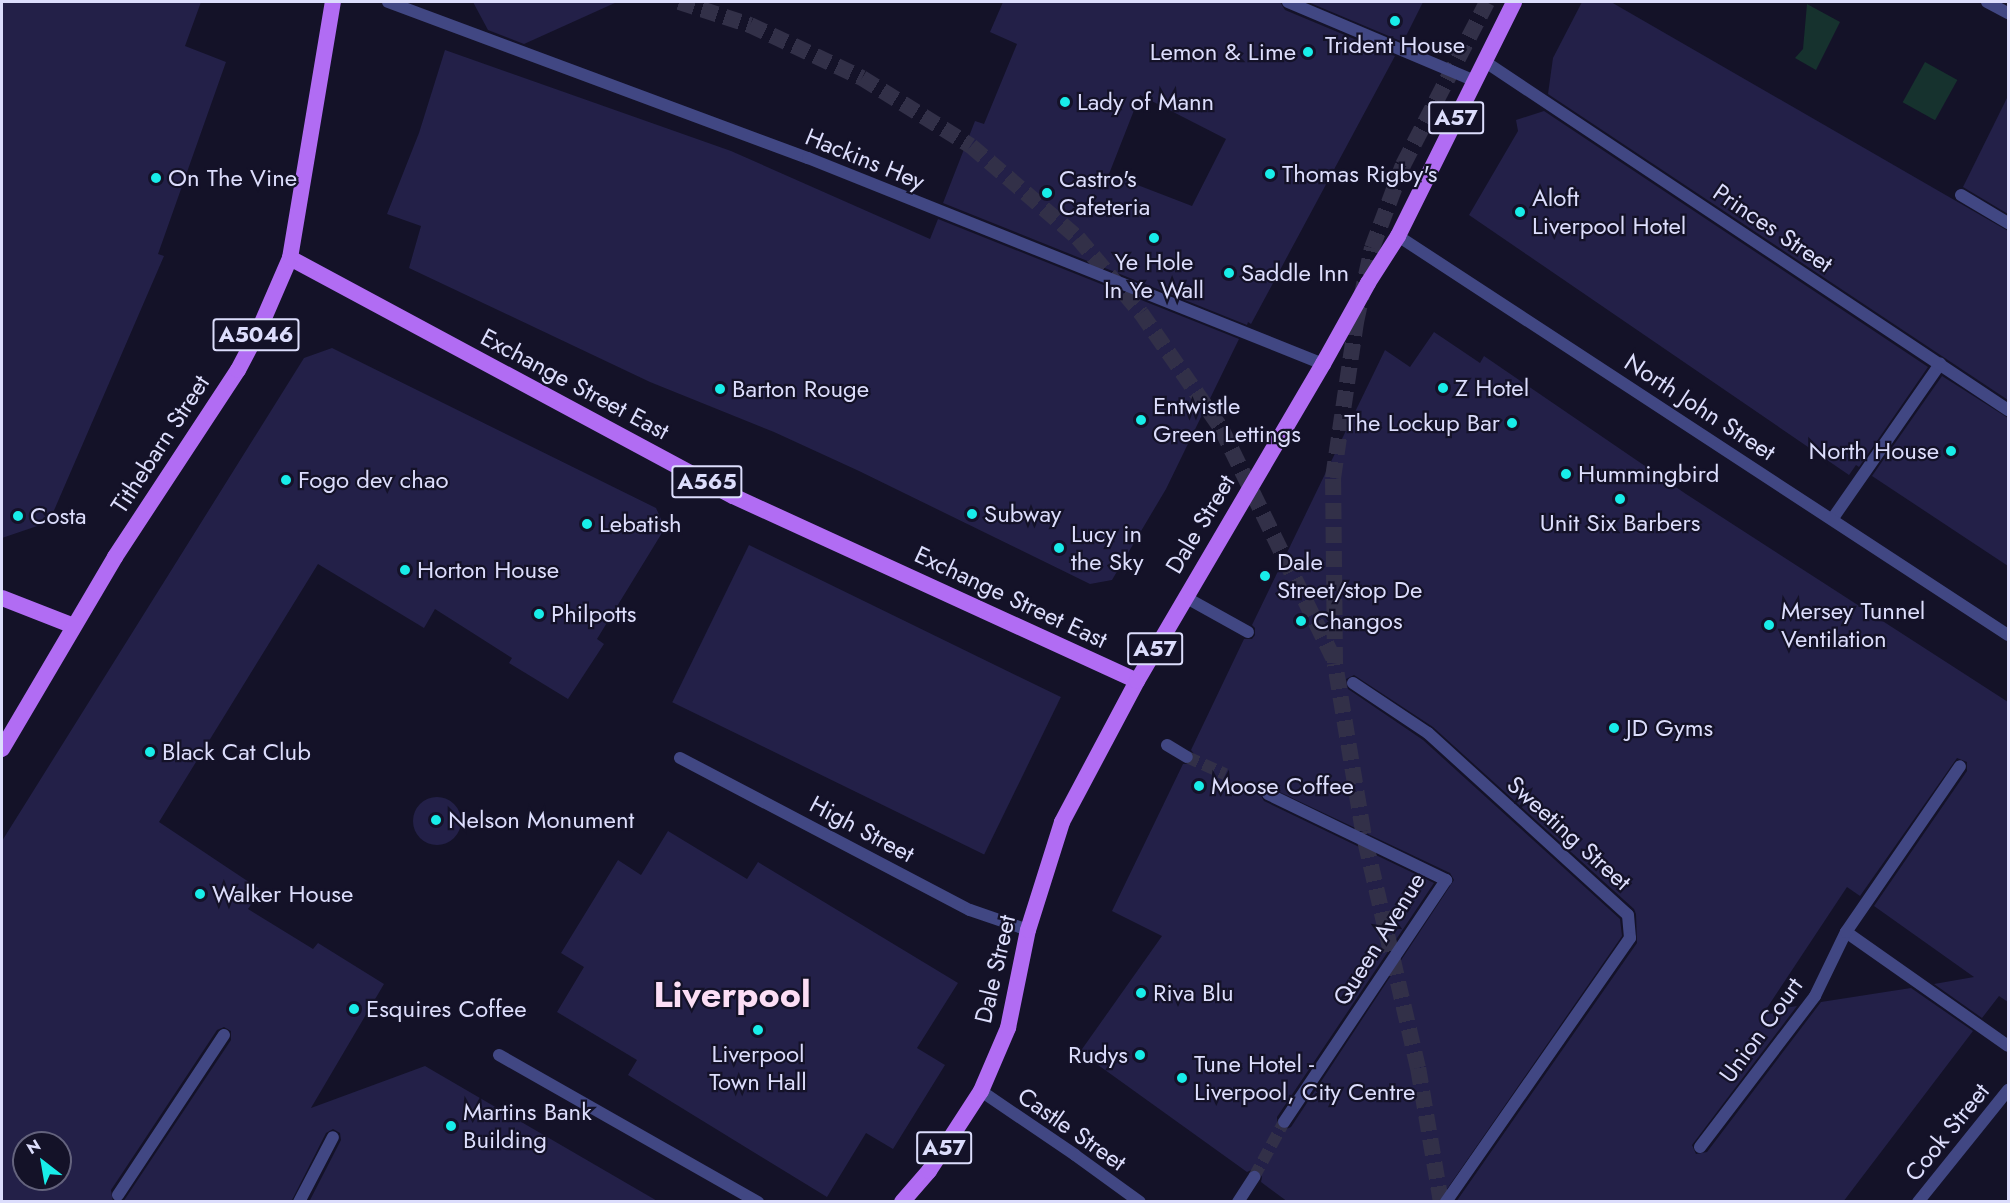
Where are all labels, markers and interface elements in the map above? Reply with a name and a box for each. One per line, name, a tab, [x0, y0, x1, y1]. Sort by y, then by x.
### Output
marker: Trident House	[1388, 14, 1402, 28]
place label: Trident House	[1325, 31, 1465, 59]
place label: Lemon & Lime	[1150, 38, 1296, 66]
marker: Lemon & Lime	[1301, 45, 1315, 59]
place label: Lady of Mann	[1077, 88, 1214, 116]
marker: Lady of Mann	[1058, 95, 1072, 109]
road number: A57	[1428, 99, 1484, 137]
street label: Hackins Hey	[801, 122, 929, 196]
place label: Thomas Rigby's	[1282, 160, 1437, 188]
place label: On The Vine	[168, 164, 297, 192]
place label: Castro's Cafeteria	[1059, 165, 1150, 221]
marker: Thomas Rigby's	[1263, 167, 1277, 181]
marker: On The Vine	[149, 171, 163, 185]
street label: Princes Street	[1708, 178, 1838, 278]
place label: Aloft Liverpool Hotel	[1532, 184, 1686, 240]
marker: Castro's Cafeteria	[1040, 186, 1054, 200]
marker: Aloft Liverpool Hotel	[1513, 205, 1527, 219]
marker: Ye Hole In Ye Wall	[1147, 231, 1161, 245]
place label: Ye Hole In Ye Wall	[1104, 248, 1204, 304]
place label: Saddle Inn	[1241, 259, 1349, 287]
marker: Saddle Inn	[1222, 266, 1236, 280]
road number: A5046	[212, 316, 300, 354]
street label: Exchange Street East	[476, 322, 674, 446]
street label: North John Street	[1619, 348, 1781, 466]
street label: Tithebarn Street	[105, 370, 215, 518]
place label: Z Hotel	[1455, 374, 1529, 402]
place label: Barton Rouge	[732, 375, 869, 403]
marker: Z Hotel	[1436, 381, 1450, 395]
marker: Barton Rouge	[713, 382, 727, 396]
place label: Entwistle Green Lettings	[1153, 392, 1301, 448]
place label: The Lockup Bar	[1344, 409, 1500, 437]
marker: Entwistle Green Lettings	[1134, 413, 1148, 427]
marker: The Lockup Bar	[1505, 416, 1519, 430]
place label: North House	[1809, 437, 1939, 465]
marker: North House	[1944, 444, 1958, 458]
place label: Hummingbird	[1578, 460, 1720, 488]
road number: A565	[671, 463, 743, 501]
place label: Fogo dev chao	[298, 466, 449, 494]
marker: Hummingbird	[1559, 467, 1573, 481]
street label: Dale Street	[1159, 469, 1241, 579]
marker: Fogo dev chao	[279, 473, 293, 487]
marker: Unit Six Barbers	[1613, 492, 1627, 506]
place label: Subway	[984, 500, 1061, 528]
place label: Costa	[30, 502, 87, 530]
marker: Subway	[965, 507, 979, 521]
marker: Costa	[11, 509, 25, 523]
place label: Unit Six Barbers	[1540, 509, 1700, 537]
place label: Lebatish	[599, 510, 682, 538]
marker: Lebatish	[580, 517, 594, 531]
place label: Lucy in the Sky	[1071, 520, 1144, 576]
street label: Exchange Street East	[910, 540, 1112, 654]
marker: Lucy in the Sky	[1052, 541, 1066, 555]
place label: Dale Street/stop De	[1277, 548, 1422, 604]
place label: Horton House	[417, 556, 559, 584]
marker: Horton House	[398, 563, 412, 577]
marker: Dale Street/stop De	[1258, 569, 1272, 583]
place label: Mersey Tunnel Ventilation	[1781, 597, 1925, 653]
place label: Philpotts	[551, 600, 636, 628]
marker: Philpotts	[532, 607, 546, 621]
place label: Changos	[1313, 607, 1403, 635]
marker: Changos	[1294, 614, 1308, 628]
marker: Mersey Tunnel Ventilation	[1762, 618, 1776, 632]
road number: A57	[1126, 630, 1184, 668]
place label: JD Gyms	[1626, 714, 1713, 742]
marker: JD Gyms	[1607, 721, 1621, 735]
place label: Black Cat Club	[162, 738, 311, 766]
marker: Black Cat Club	[143, 745, 157, 759]
street label: Sweeting Street	[1501, 770, 1637, 896]
place label: Moose Coffee	[1211, 772, 1354, 800]
marker: Moose Coffee	[1192, 779, 1206, 793]
street label: High Street	[805, 789, 919, 869]
place label: Nelson Monument	[448, 806, 634, 834]
marker: Nelson Monument	[429, 813, 443, 827]
street label: Queen Avenue	[1327, 867, 1431, 1011]
place label: Walker House	[212, 880, 353, 908]
marker: Walker House	[193, 887, 207, 901]
street label: Dale Street	[969, 912, 1021, 1026]
street label: Union Court	[1713, 972, 1809, 1088]
district label: Liverpool	[653, 973, 811, 1017]
place label: Riva Blu	[1153, 979, 1233, 1007]
marker: Riva Blu	[1134, 986, 1148, 1000]
place label: Esquires Coffee	[366, 995, 526, 1023]
marker: Esquires Coffee	[347, 1002, 361, 1016]
marker: Liverpool Town Hall	[751, 1023, 765, 1037]
place label: Liverpool Town Hall	[709, 1040, 807, 1096]
place label: Rudys	[1068, 1041, 1128, 1069]
marker: Rudys	[1133, 1048, 1147, 1062]
place label: Tune Hotel - Liverpool, City Centre	[1194, 1050, 1415, 1106]
marker: Tune Hotel - Liverpool, City Centre	[1175, 1071, 1189, 1085]
street label: Cook Street	[1899, 1077, 1995, 1187]
street label: Castle Street	[1012, 1081, 1132, 1177]
place label: Martins Bank Building	[463, 1098, 592, 1154]
marker: Martins Bank Building	[444, 1119, 458, 1133]
road number: A57	[916, 1129, 972, 1167]
north arrow	[12, 1131, 72, 1191]
text: N	[22, 1134, 45, 1160]

